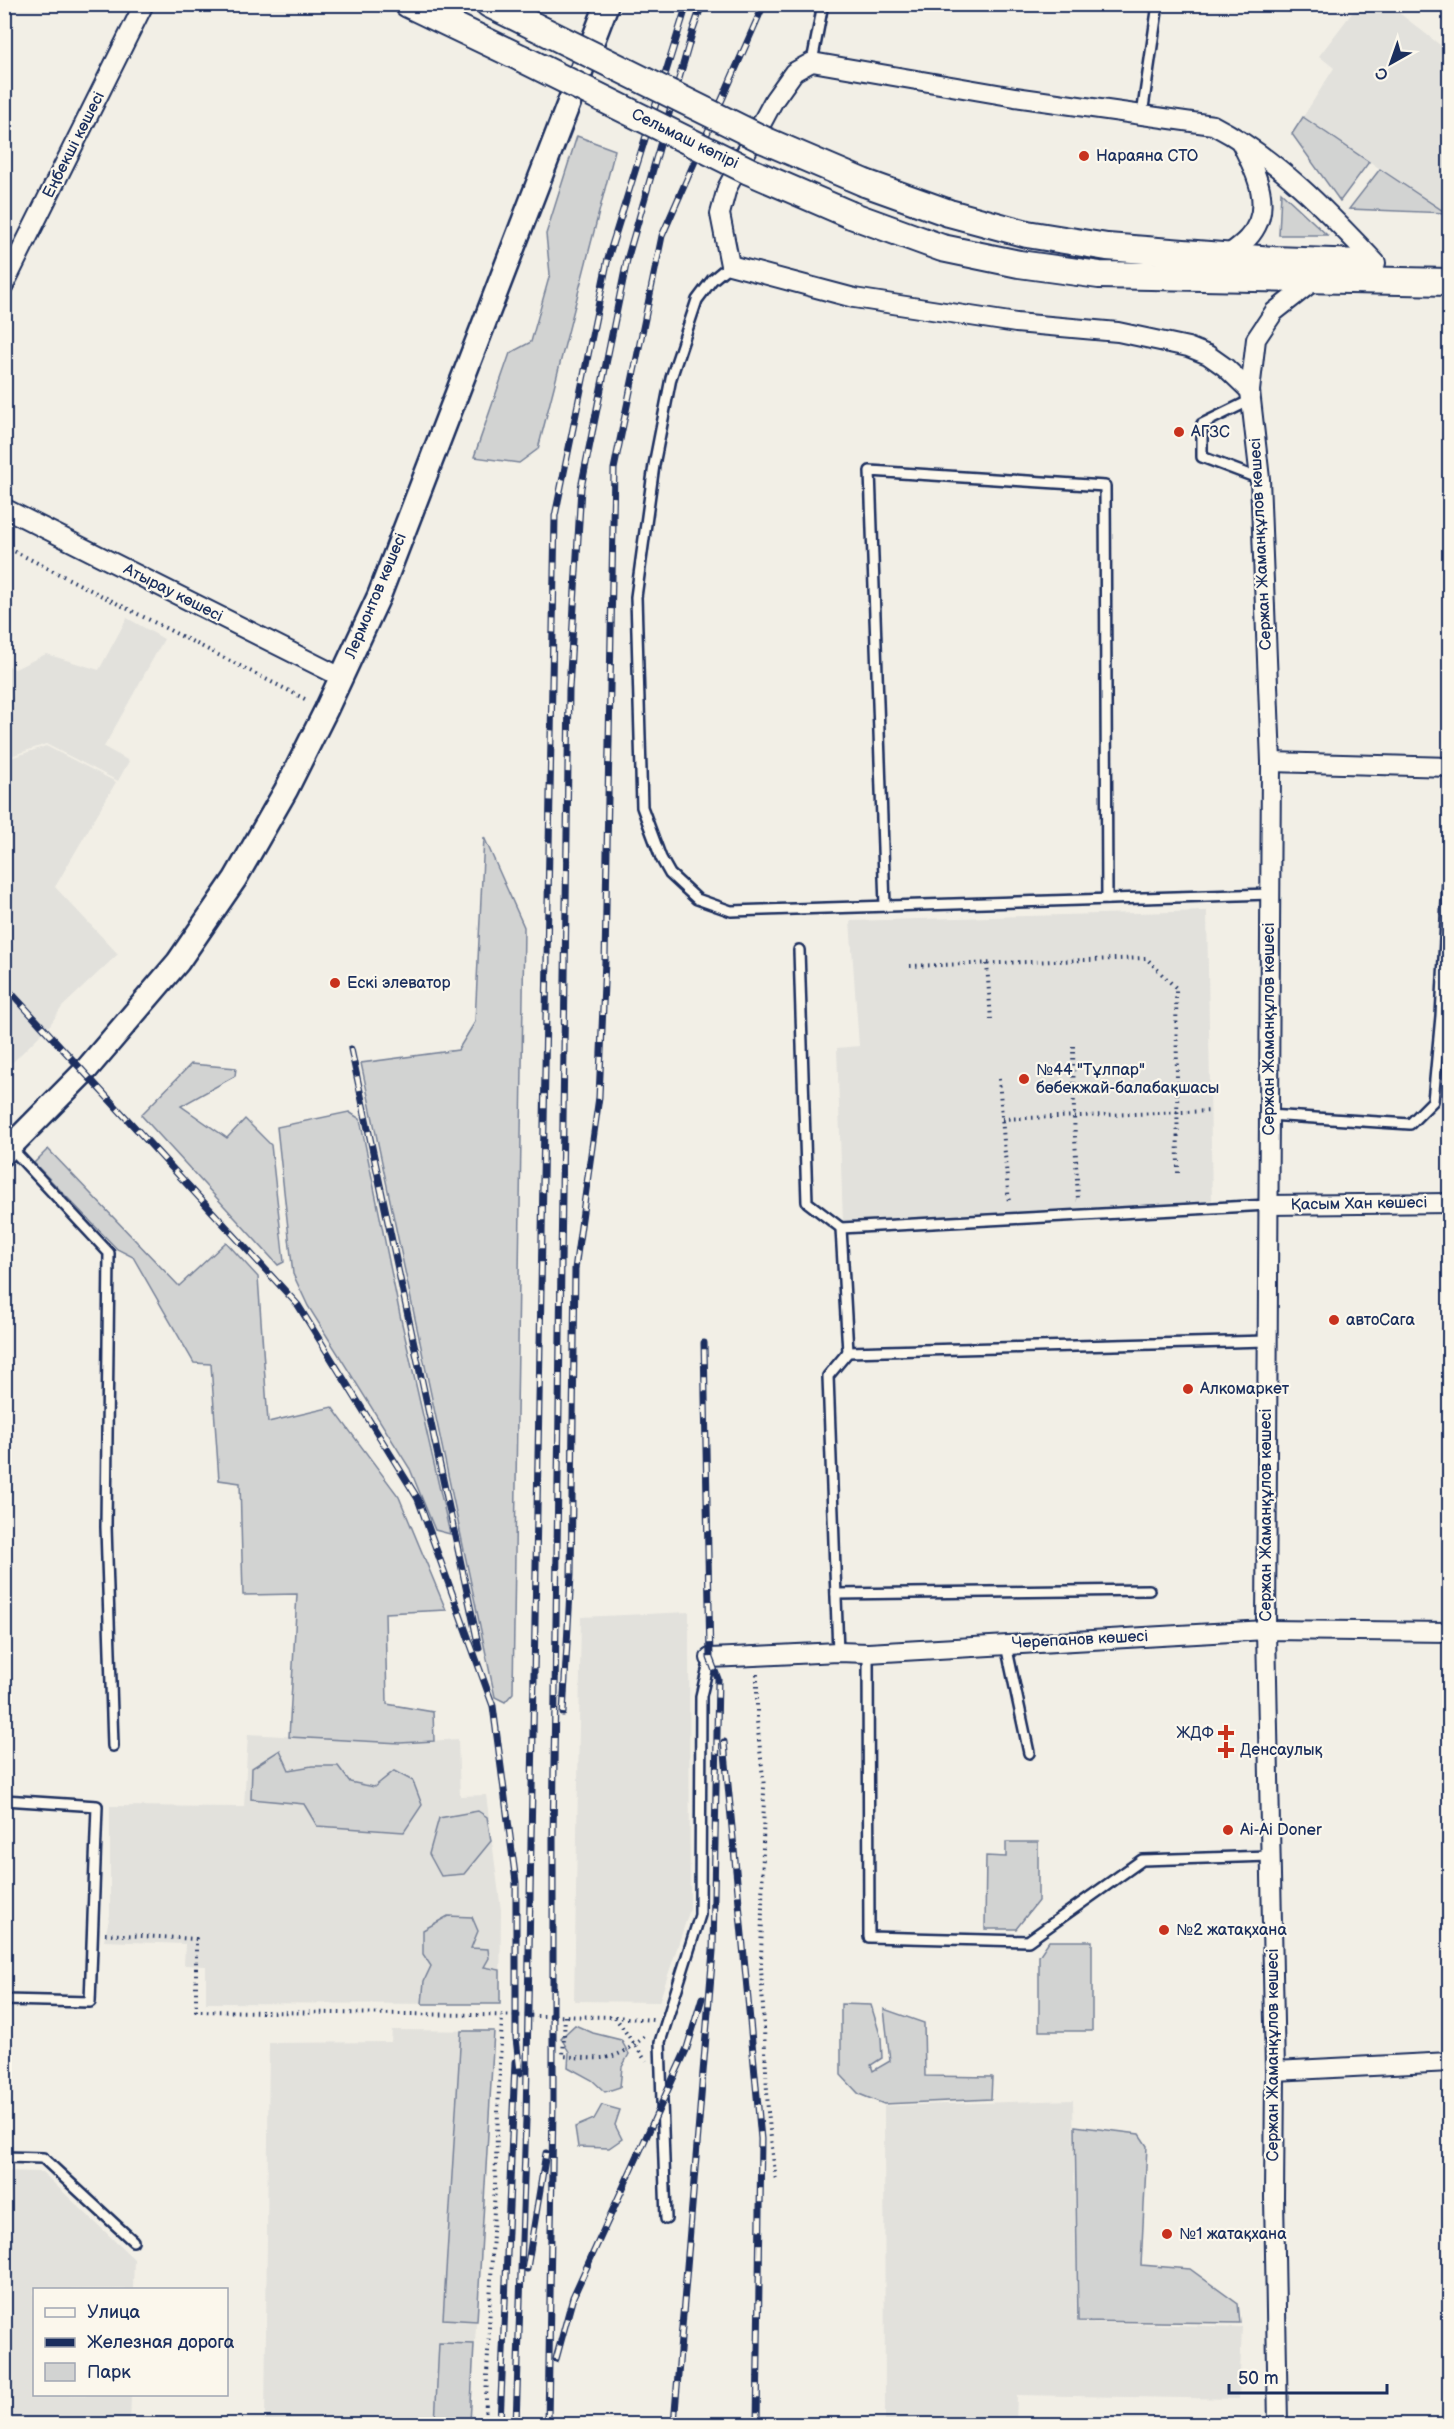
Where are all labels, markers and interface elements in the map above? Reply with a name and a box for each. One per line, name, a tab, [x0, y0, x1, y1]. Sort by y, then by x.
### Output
north arrow	[1361, 33, 1421, 93]
text: С	[1372, 62, 1393, 84]
street label: Еңбекші көшесі	[39, 89, 109, 201]
street label: Сельмаш көпірі	[628, 105, 742, 173]
place label: Нараяна СТО	[1096, 147, 1199, 166]
marker: Нараяна СТО	[1077, 149, 1091, 163]
place label: АГЗС	[1190, 423, 1230, 442]
marker: АГЗС	[1172, 425, 1186, 439]
street label: Сержан Жаманқұлов көшесі	[1246, 437, 1276, 651]
street label: Лермонтов көшесі	[341, 530, 411, 662]
street label: Атырау көшесі	[119, 559, 226, 626]
street label: Сержан Жаманқұлов көшесі	[1260, 923, 1279, 1135]
place label: Ескі элеватор	[347, 974, 450, 993]
marker: Ескі элеватор	[328, 976, 342, 990]
place label: №44 "Тұлпар" бөбекжай-балабақшасы	[1036, 1061, 1219, 1098]
marker: №44 "Тұлпар" бөбекжай-балабақшасы	[1017, 1072, 1031, 1086]
street label: Қасым Хан көшесі	[1291, 1193, 1427, 1215]
place label: автоСага	[1346, 1311, 1415, 1330]
marker: автоСага	[1327, 1313, 1341, 1327]
place label: Алкомаркет	[1199, 1380, 1290, 1399]
marker: Алкомаркет	[1181, 1382, 1195, 1396]
street label: Сержан Жаманқұлов көшесі	[1257, 1409, 1276, 1621]
street label: Черепанов көшесі	[1011, 1627, 1149, 1653]
place label: ЖДФ	[1176, 1724, 1214, 1743]
marker: ЖДФ	[1219, 1726, 1233, 1740]
marker: Денсаулық	[1217, 1741, 1235, 1759]
place label: Денсаулық	[1240, 1741, 1323, 1760]
place label: Ai-Ai Doner	[1240, 1821, 1322, 1840]
marker: Ai-Ai Doner	[1221, 1823, 1235, 1837]
place label: №2 жатақхана	[1176, 1921, 1287, 1940]
marker: №2 жатақхана	[1157, 1923, 1171, 1937]
street label: Сержан Жаманқұлов көшесі	[1264, 1949, 1283, 2161]
place label: №1 жатақхана	[1179, 2225, 1287, 2244]
marker: №1 жатақхана	[1160, 2227, 1174, 2241]
legend	[33, 2288, 228, 2396]
text: Улица	[87, 2302, 141, 2323]
text: Железная дорога	[87, 2332, 235, 2353]
scale bar	[1229, 2357, 1386, 2395]
text: Парк	[87, 2362, 131, 2383]
text: 50 m	[1238, 2368, 1279, 2389]

